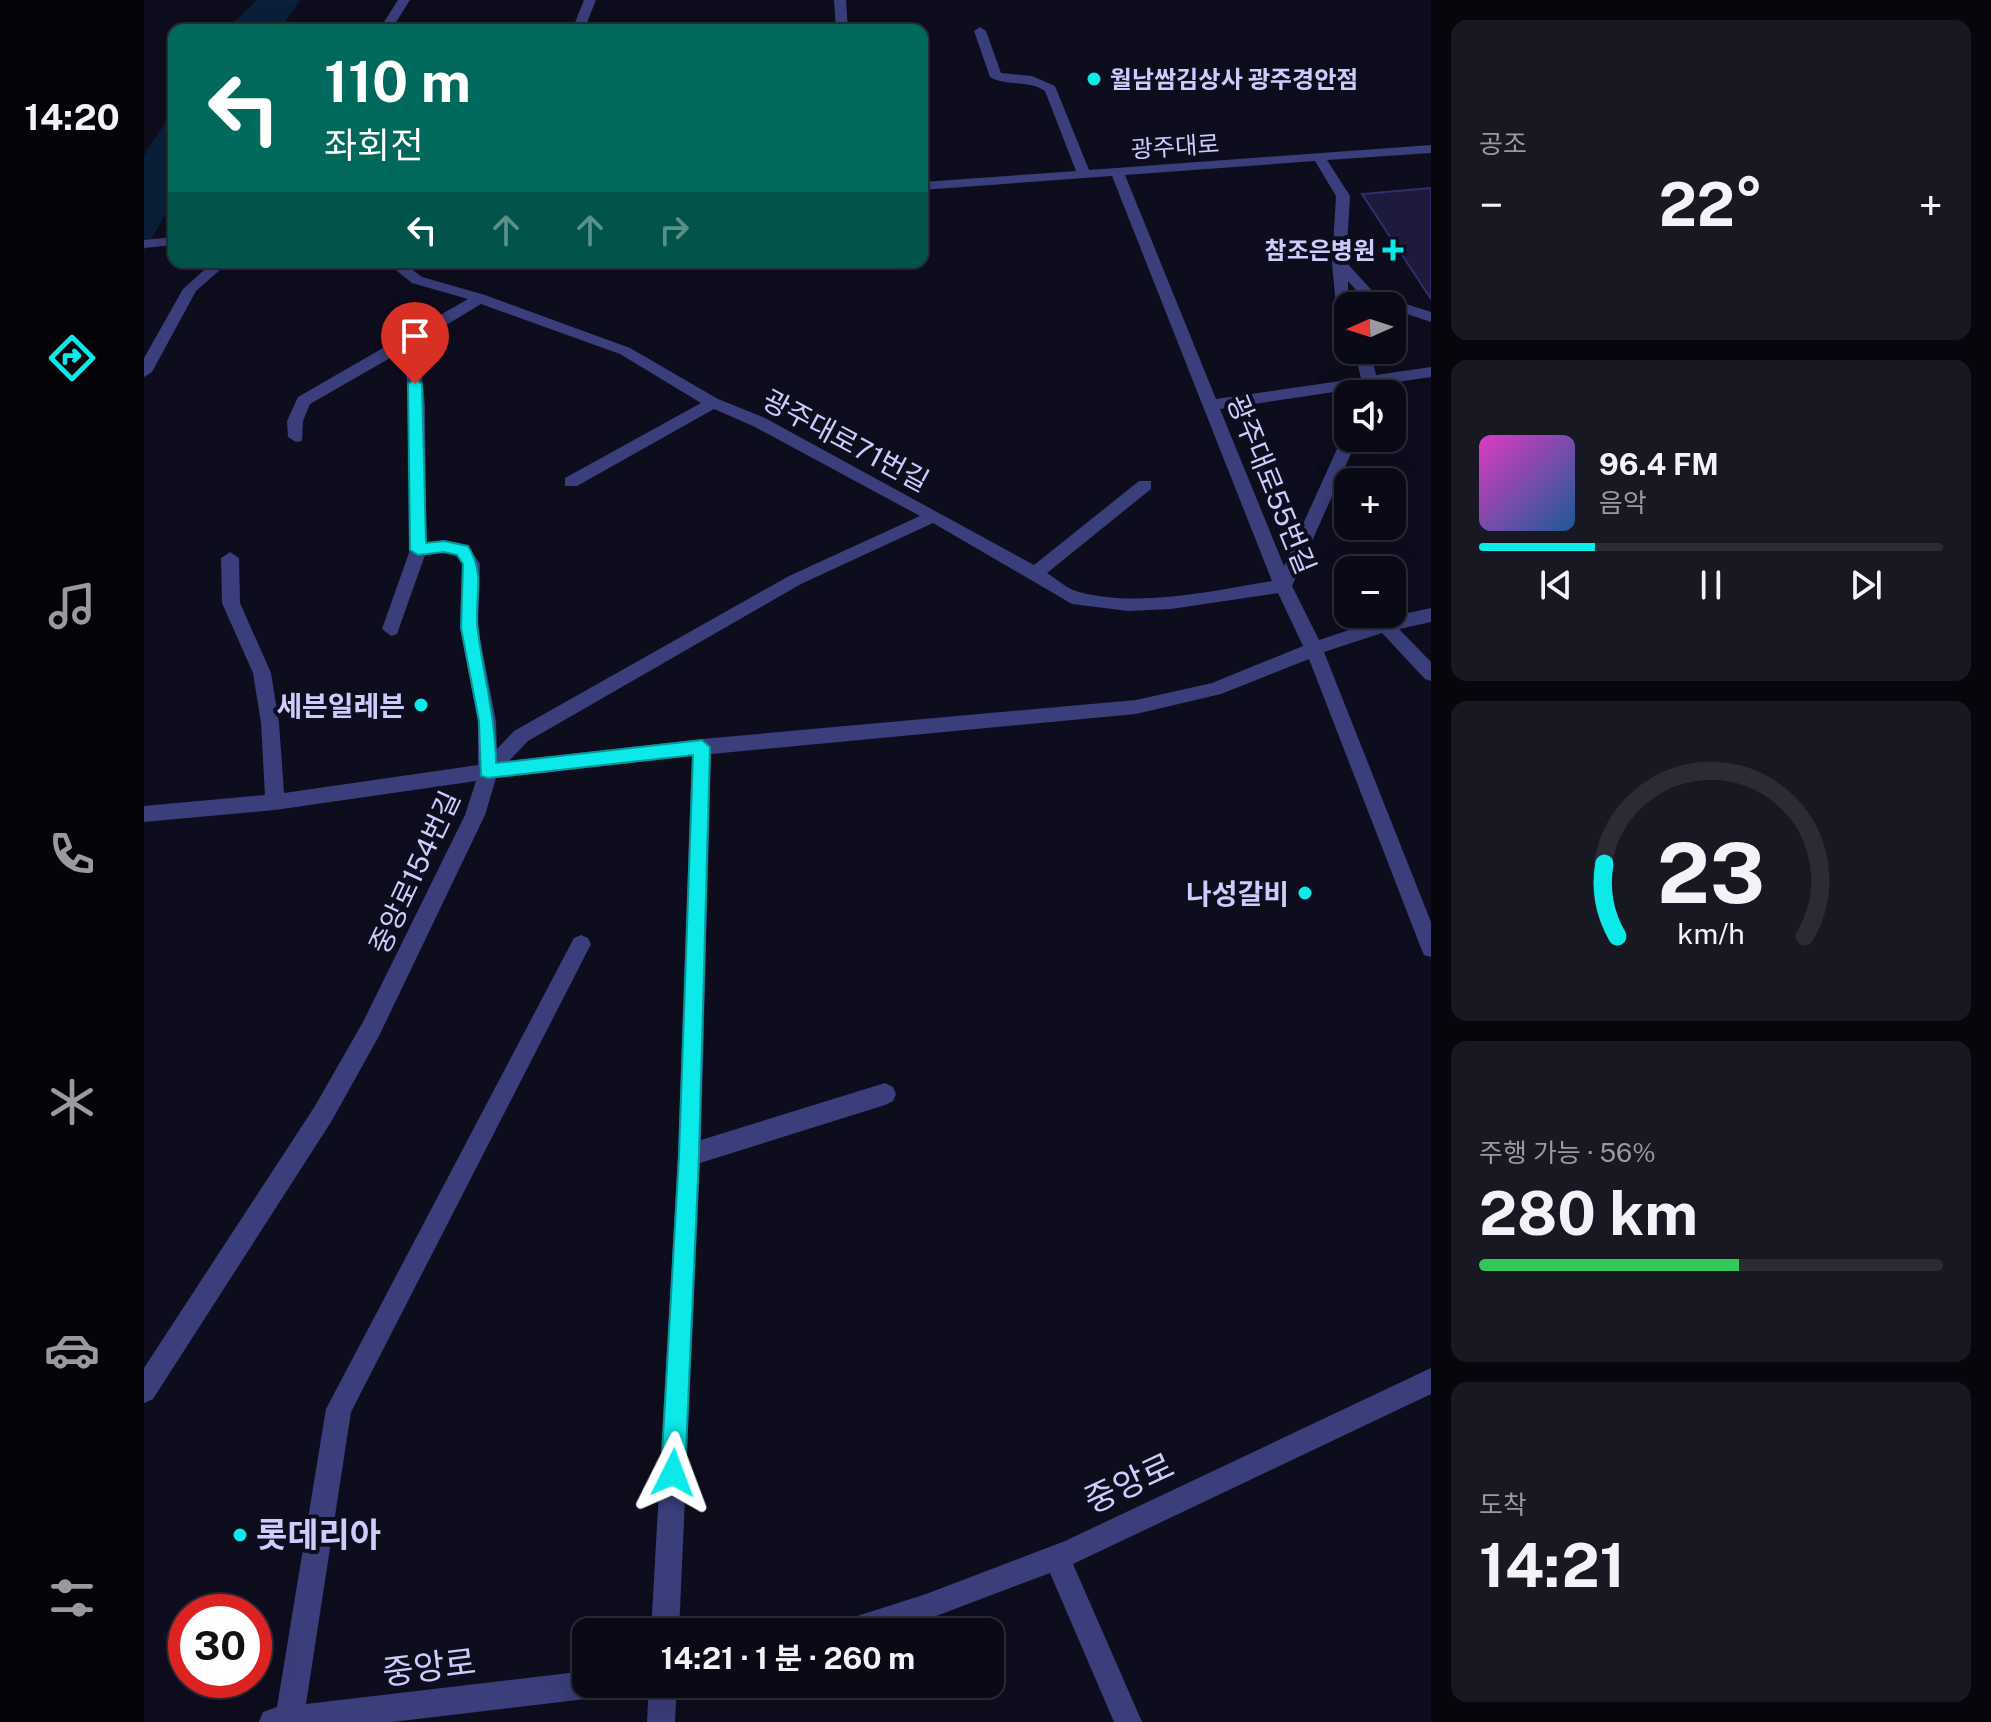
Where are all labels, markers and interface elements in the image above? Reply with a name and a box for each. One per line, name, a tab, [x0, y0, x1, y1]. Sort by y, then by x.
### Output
text: 110 m	[324, 49, 471, 115]
icon: left	[192, 56, 296, 160]
place label: 월남쌈김상사 광주경안점	[1110, 65, 1358, 93]
marker: 월남쌈김상사 광주경안점	[1085, 70, 1103, 88]
text: 14:20	[24, 96, 120, 138]
text: 좌회전	[324, 124, 423, 166]
text: 공조	[1479, 128, 1527, 159]
street label: 광주대로	[1130, 129, 1220, 163]
text: 22°	[1659, 169, 1763, 240]
text: −	[1479, 179, 1503, 231]
text: +	[1919, 179, 1943, 231]
icon: left	[400, 208, 444, 252]
icon: ahead	[484, 208, 528, 252]
icon: ahead	[568, 208, 612, 252]
icon: right	[652, 208, 696, 252]
place label: 참조은병원	[1265, 236, 1375, 264]
marker: 참조은병원	[1382, 239, 1404, 261]
north arrow	[1334, 292, 1406, 364]
map controls	[1334, 292, 1406, 628]
pin	[381, 302, 449, 384]
icon: arrive	[393, 314, 437, 358]
icon: directions	[44, 330, 100, 386]
button: sound	[1334, 380, 1406, 452]
street label: 광주대로71번길	[757, 382, 935, 498]
street label: 광주대로55번길	[1221, 390, 1323, 578]
text: 96.4 FM	[1599, 446, 1719, 482]
button: +	[1334, 468, 1406, 540]
text: 음악	[1599, 487, 1647, 518]
button: −	[1334, 556, 1406, 628]
icon: previous	[1534, 563, 1578, 607]
icon: pause	[1689, 563, 1733, 607]
icon: next	[1844, 563, 1888, 607]
icon: music	[44, 578, 100, 634]
place label: 세븐일레븐	[276, 689, 405, 722]
marker: 세븐일레븐	[412, 696, 430, 714]
street label: 중앙로154번길	[362, 785, 466, 959]
text: 23	[1657, 824, 1765, 922]
icon: phone	[44, 826, 100, 882]
place label: 나성갈비	[1186, 877, 1289, 910]
marker: 나성갈비	[1296, 884, 1314, 902]
text: km/h	[1677, 917, 1745, 950]
icon: climate	[44, 1074, 100, 1130]
text: 주행 가능 · 56%	[1479, 1137, 1656, 1168]
text: 280 km	[1479, 1178, 1698, 1249]
icon: car	[44, 1322, 100, 1378]
position arrow	[631, 1431, 715, 1515]
street label: 중앙로	[1078, 1445, 1180, 1521]
text: 도착	[1479, 1489, 1527, 1520]
place label: 롯데리아	[256, 1515, 381, 1555]
marker: 롯데리아	[231, 1526, 249, 1544]
text: 14:21	[1479, 1530, 1625, 1601]
icon: filters	[44, 1570, 100, 1626]
speed limit sign: 30	[168, 1594, 272, 1698]
text: 14:21 · 1 분 · 260 m	[661, 1640, 915, 1676]
street label: 중앙로	[380, 1641, 478, 1693]

